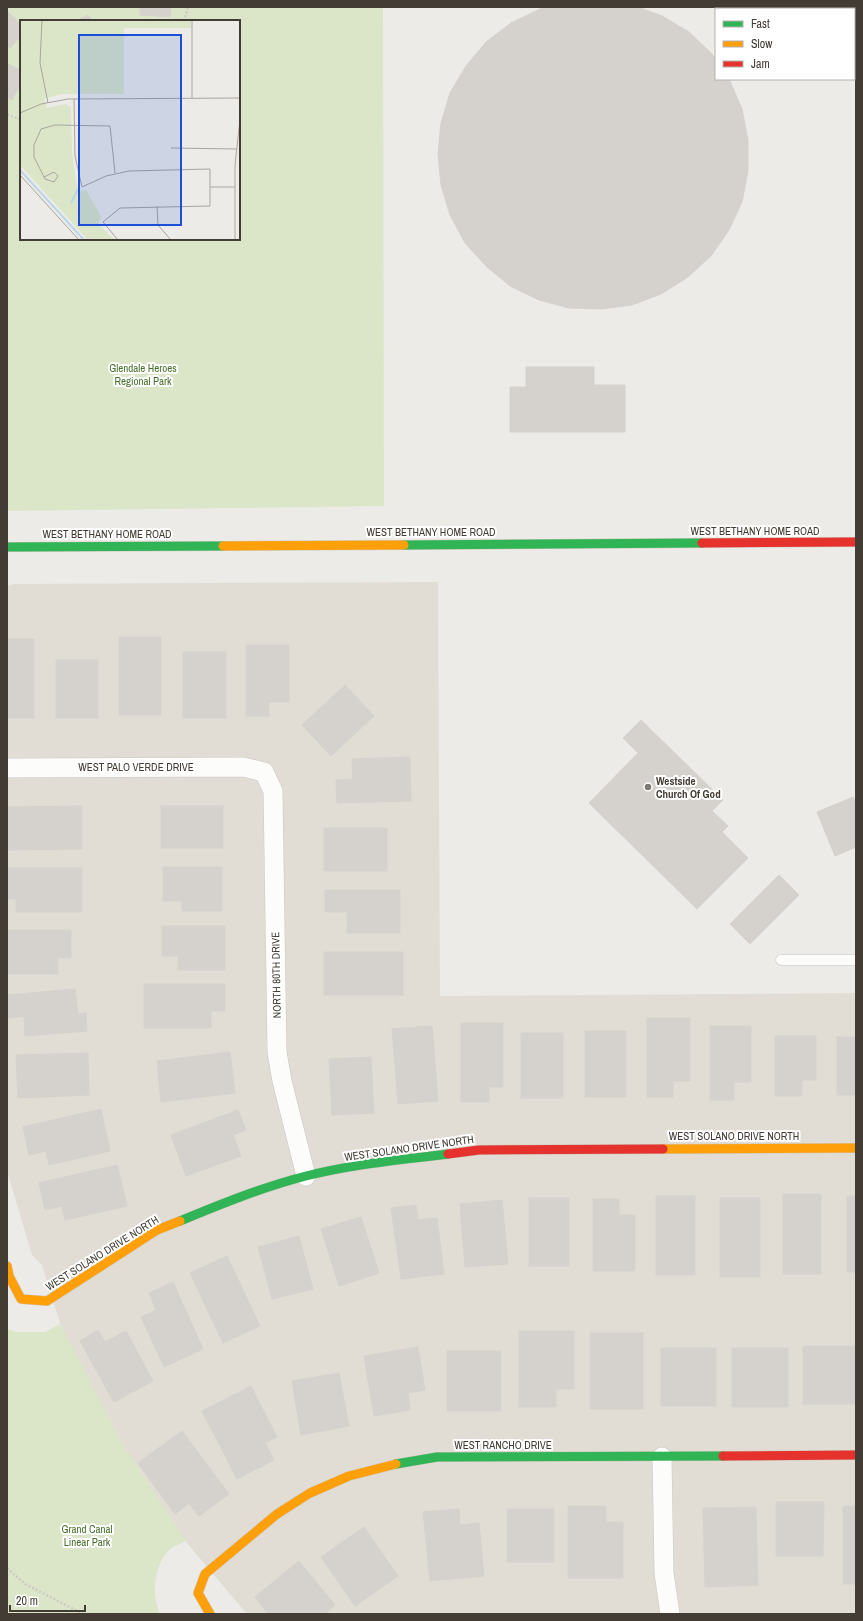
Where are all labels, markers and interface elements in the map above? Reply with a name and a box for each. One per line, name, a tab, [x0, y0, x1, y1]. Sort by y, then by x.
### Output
legend	[715, 8, 855, 80]
text: Fast	[751, 16, 770, 32]
inset map	[20, 20, 240, 240]
text: Slow	[751, 36, 773, 52]
text: Jam	[751, 56, 770, 72]
park label: Glendale Heroes Regional Park	[109, 361, 177, 388]
street label: WEST BETHANY HOME ROAD	[691, 524, 820, 538]
street label: WEST BETHANY HOME ROAD	[367, 525, 496, 539]
street label: WEST BETHANY HOME ROAD	[43, 527, 172, 541]
street label: WEST PALO VERDE DRIVE	[78, 760, 194, 774]
place label: Westside Church Of God	[656, 774, 721, 801]
marker: Westside Church Of God	[643, 782, 653, 792]
street label: NORTH 80TH DRIVE	[268, 932, 284, 1018]
street label: WEST SOLANO DRIVE NORTH	[669, 1129, 799, 1143]
street label: WEST SOLANO DRIVE NORTH	[343, 1132, 475, 1164]
street label: WEST SOLANO DRIVE NORTH	[43, 1212, 161, 1294]
street label: WEST RANCHO DRIVE	[454, 1438, 552, 1452]
park label: Grand Canal Linear Park	[61, 1522, 113, 1549]
scale bar	[10, 1587, 85, 1613]
text: 20 m	[16, 1593, 38, 1609]

